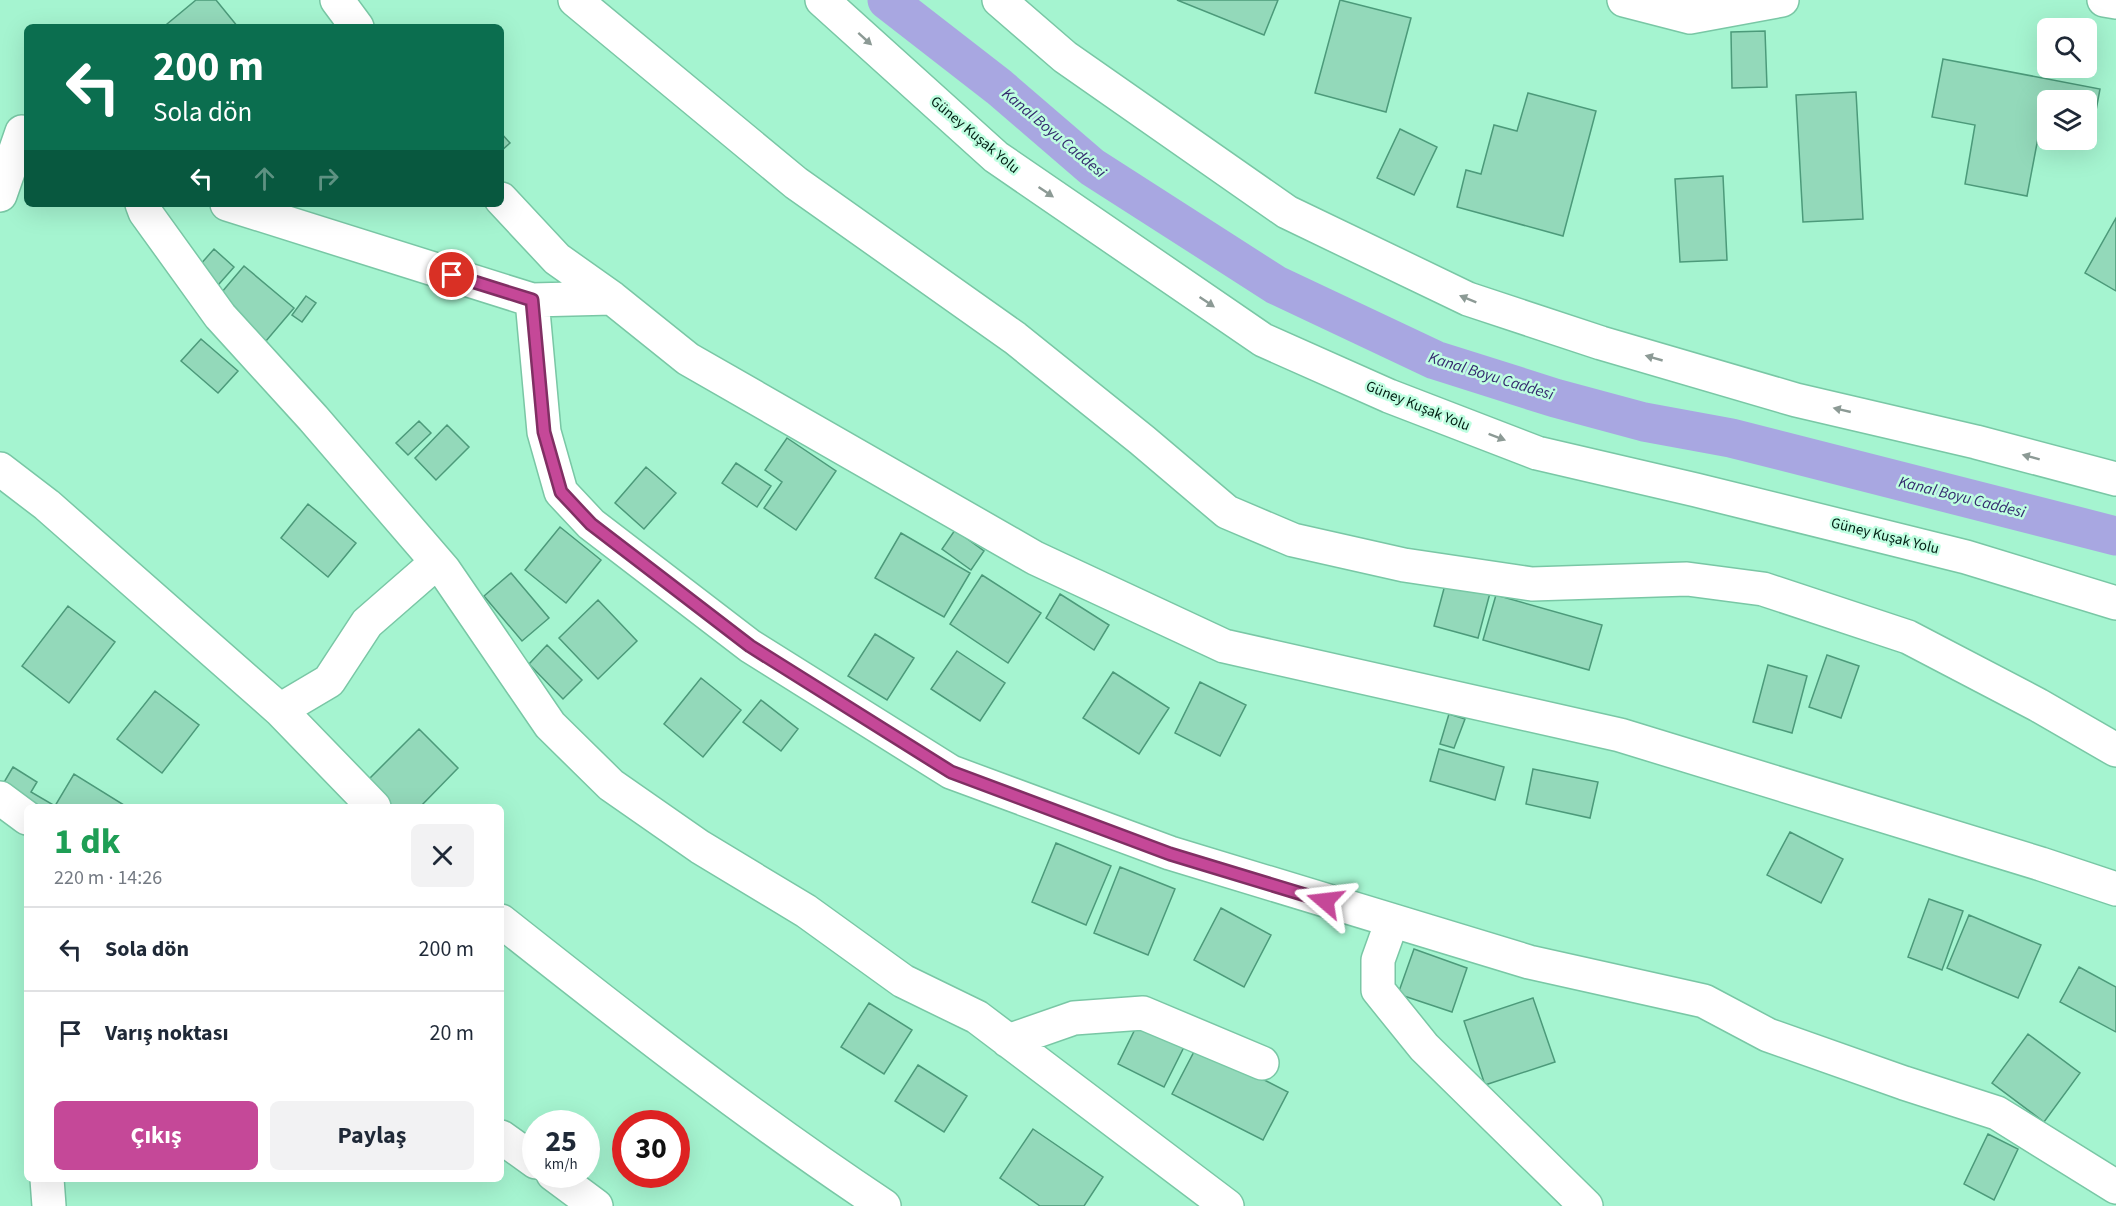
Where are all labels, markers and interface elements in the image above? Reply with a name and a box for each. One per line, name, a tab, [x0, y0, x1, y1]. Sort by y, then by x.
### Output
map controls	[2037, 18, 2097, 150]
button: search	[2037, 18, 2097, 78]
one-way arrow	[858, 32, 873, 46]
text: 200 m	[153, 37, 264, 97]
icon: left	[54, 48, 132, 126]
water label: Kanal Boyu Caddesi	[997, 83, 1111, 183]
button: layers	[2037, 90, 2097, 150]
street label: Güney Kuşak Yolu	[926, 91, 1024, 179]
text: Sola dön	[153, 93, 252, 132]
icon: left	[185, 162, 218, 195]
icon: ahead	[248, 162, 281, 195]
icon: right	[311, 162, 344, 195]
one-way arrow	[1038, 186, 1055, 197]
pin	[426, 249, 477, 300]
icon: arrive	[435, 258, 468, 291]
one-way arrow	[1459, 294, 1477, 304]
one-way arrow	[1199, 296, 1215, 308]
water label: Kanal Boyu Caddesi	[1426, 347, 1556, 406]
one-way arrow	[1645, 353, 1663, 363]
street label: Güney Kuşak Yolu	[1363, 376, 1473, 436]
one-way arrow	[1833, 405, 1851, 415]
one-way arrow	[1488, 433, 1506, 443]
one-way arrow	[2022, 452, 2040, 461]
water label: Kanal Boyu Caddesi	[1896, 471, 2028, 523]
street label: Güney Kuşak Yolu	[1829, 512, 1941, 560]
text: 1 dk	[54, 816, 121, 867]
button: close	[411, 824, 474, 887]
text: 220 m · 14:26	[54, 864, 162, 892]
position arrow	[1293, 869, 1357, 933]
icon: left	[54, 933, 87, 966]
text: Sola dön	[105, 933, 189, 965]
text: 200 m	[419, 933, 474, 965]
icon: arrive	[54, 1017, 87, 1050]
text: Varış noktası	[105, 1017, 229, 1049]
text: 20 m	[429, 1017, 474, 1049]
button: Çıkış	[54, 1101, 258, 1170]
button: Paylaş	[270, 1101, 474, 1170]
speed limit sign: 30	[612, 1110, 690, 1188]
text: 25	[545, 1120, 577, 1163]
text: km/h	[544, 1154, 578, 1175]

